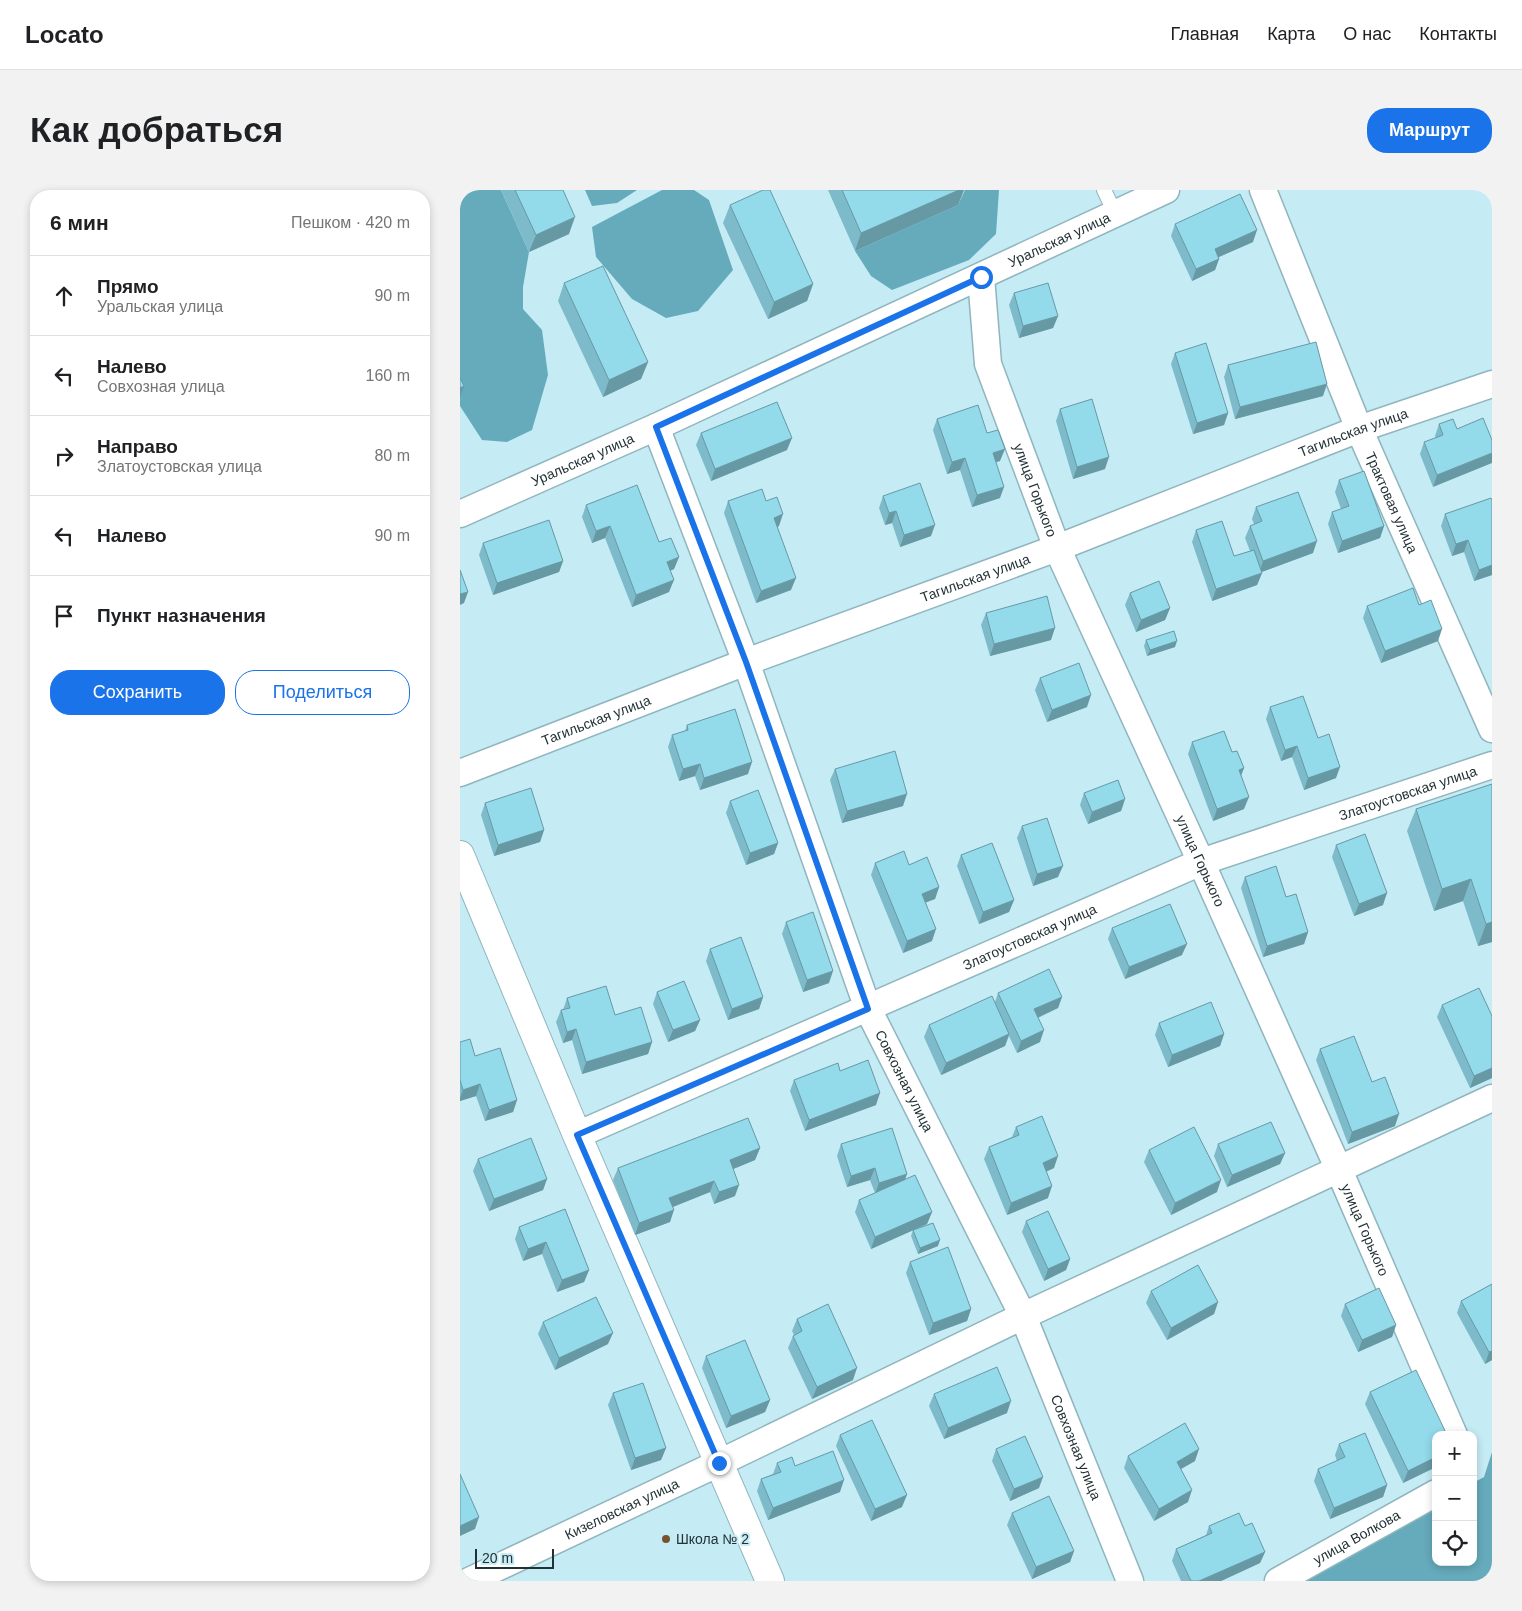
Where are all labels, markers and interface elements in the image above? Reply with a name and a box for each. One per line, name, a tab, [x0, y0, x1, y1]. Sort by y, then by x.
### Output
text: Locato	[25, 21, 104, 48]
text: Главная	[1171, 24, 1239, 44]
text: Карта	[1267, 24, 1315, 44]
text: О нас	[1343, 24, 1391, 44]
text: Контакты	[1419, 24, 1497, 44]
button: Маршрут	[1367, 108, 1492, 153]
text: Как добраться	[30, 110, 283, 149]
street label: Уральская улица	[1006, 209, 1113, 270]
text: 6 мин	[50, 211, 109, 234]
text: Пешком · 420 m	[291, 214, 410, 231]
route start	[970, 266, 993, 289]
text: Прямо	[97, 276, 159, 297]
icon: ahead	[50, 282, 78, 310]
text: 90 m	[374, 287, 410, 304]
text: Уральская улица	[97, 298, 223, 315]
text: Налево	[97, 356, 167, 377]
icon: left	[50, 362, 78, 390]
text: 160 m	[366, 367, 410, 384]
text: Совхозная улица	[97, 378, 225, 395]
street label: Тагильская улица	[1296, 405, 1410, 460]
street label: Уральская улица	[529, 430, 636, 489]
text: Направо	[97, 436, 178, 457]
street label: улица Горького	[1010, 441, 1060, 539]
icon: right	[50, 442, 78, 470]
text: 80 m	[374, 447, 410, 464]
street label: Трактовая улица	[1362, 450, 1421, 556]
text: Златоустовская улица	[97, 458, 262, 475]
icon: left	[50, 522, 78, 550]
text: Налево	[97, 525, 167, 546]
text: 90 m	[374, 527, 410, 544]
street label: Тагильская улица	[918, 551, 1032, 605]
icon: arrive	[50, 602, 78, 630]
text: Пункт назначения	[97, 605, 266, 626]
button: Сохранить	[50, 670, 225, 715]
button: Поделиться	[235, 670, 410, 715]
street label: Тагильская улица	[539, 692, 653, 749]
street label: Златоустовская улица	[1337, 763, 1479, 824]
street label: улица Горького	[1173, 813, 1228, 909]
street label: Златоустовская улица	[960, 901, 1099, 973]
street label: Совхозная улица	[872, 1027, 937, 1135]
street label: улица Горького	[1338, 1181, 1392, 1278]
street label: Совхозная улица	[1048, 1392, 1104, 1502]
map controls	[1432, 1431, 1477, 1566]
button: +	[1432, 1431, 1477, 1476]
route end	[708, 1452, 731, 1475]
street label: Кизеловская улица	[562, 1475, 682, 1543]
button: −	[1432, 1476, 1477, 1521]
street label: улица Волкова	[1311, 1507, 1403, 1568]
button: locate	[1432, 1521, 1477, 1566]
place label: Школа № 2	[676, 1531, 749, 1547]
marker: Школа № 2	[660, 1533, 672, 1545]
scale bar	[475, 1546, 554, 1569]
text: 20 m	[482, 1550, 513, 1566]

